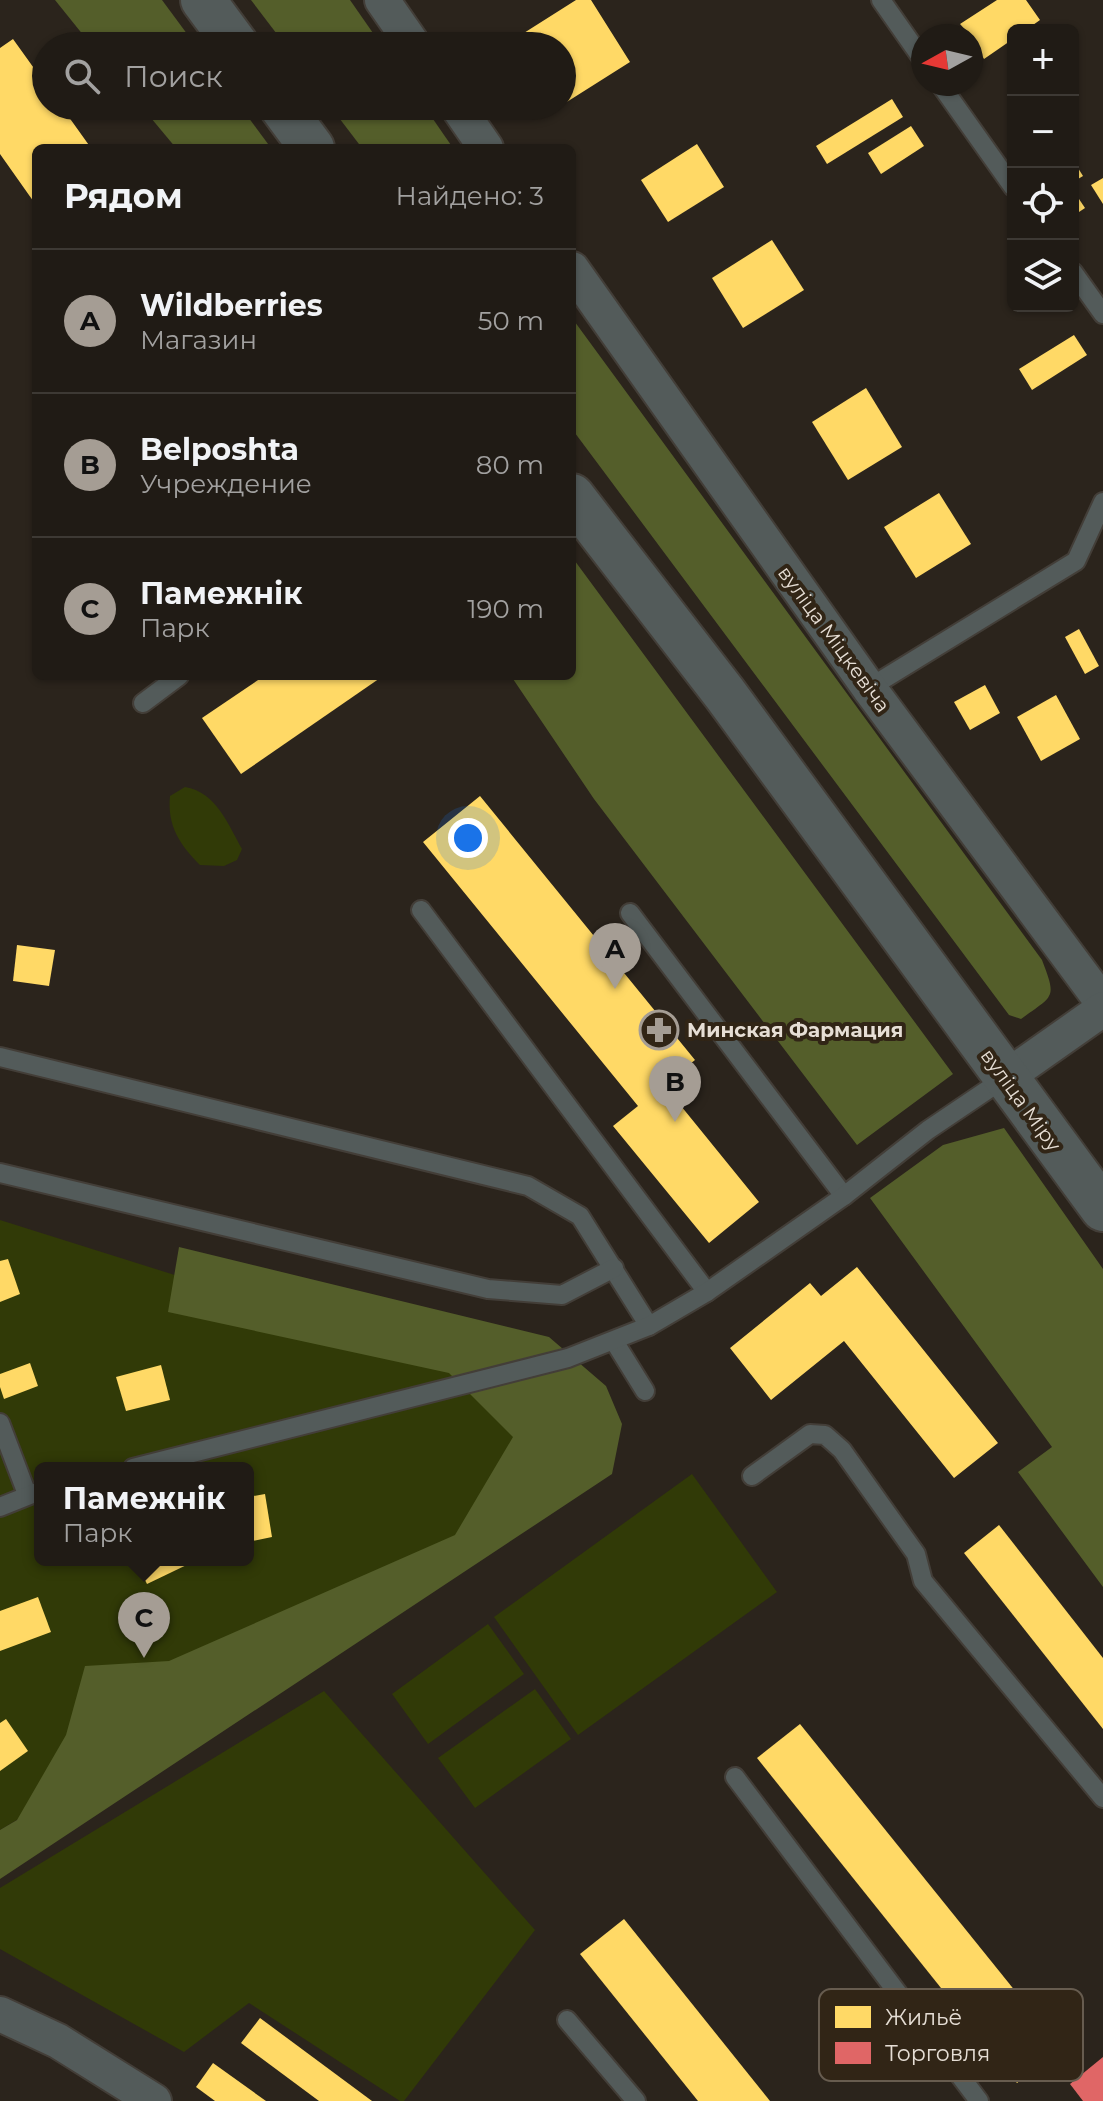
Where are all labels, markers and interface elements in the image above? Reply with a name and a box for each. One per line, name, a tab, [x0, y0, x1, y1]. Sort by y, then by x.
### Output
north arrow	[911, 24, 983, 96]
map controls	[1007, 24, 1079, 312]
button: +	[1007, 24, 1079, 96]
search box	[32, 32, 576, 120]
icon: search	[60, 54, 104, 98]
text: Поиск	[124, 58, 223, 95]
button: −	[1007, 96, 1079, 168]
button: locate	[1007, 168, 1079, 240]
text: Рядом	[64, 175, 183, 217]
text: Найдено: 3	[396, 180, 544, 212]
button: layers	[1007, 240, 1079, 312]
text: Wildberries	[140, 287, 323, 324]
text: A	[80, 305, 100, 337]
text: 50 m	[478, 305, 544, 337]
text: Магазин	[140, 324, 257, 356]
text: Belposhta	[140, 431, 299, 468]
text: B	[80, 449, 100, 481]
text: 80 m	[476, 449, 544, 481]
text: Учреждение	[140, 468, 312, 500]
street label: вуліца Міцкевіча	[773, 561, 895, 717]
text: Памежнік	[140, 575, 302, 612]
text: C	[81, 593, 99, 625]
text: 190 m	[467, 593, 544, 625]
text: Парк	[140, 612, 210, 644]
your location	[448, 818, 488, 858]
pin: A	[589, 923, 641, 989]
pharmacy icon: Минская Фармация	[638, 1009, 680, 1051]
place label: Минская Фармация	[687, 1018, 903, 1042]
street label: вуліца Міру	[976, 1044, 1066, 1156]
pin: B	[649, 1056, 701, 1122]
popup	[34, 1462, 254, 1566]
text: Памежнік	[63, 1480, 225, 1517]
text: Парк	[63, 1517, 132, 1549]
pin: C	[118, 1592, 170, 1658]
legend	[819, 1989, 1083, 2081]
text: Жильё	[885, 2004, 962, 2031]
text: Торговля	[885, 2040, 990, 2067]

